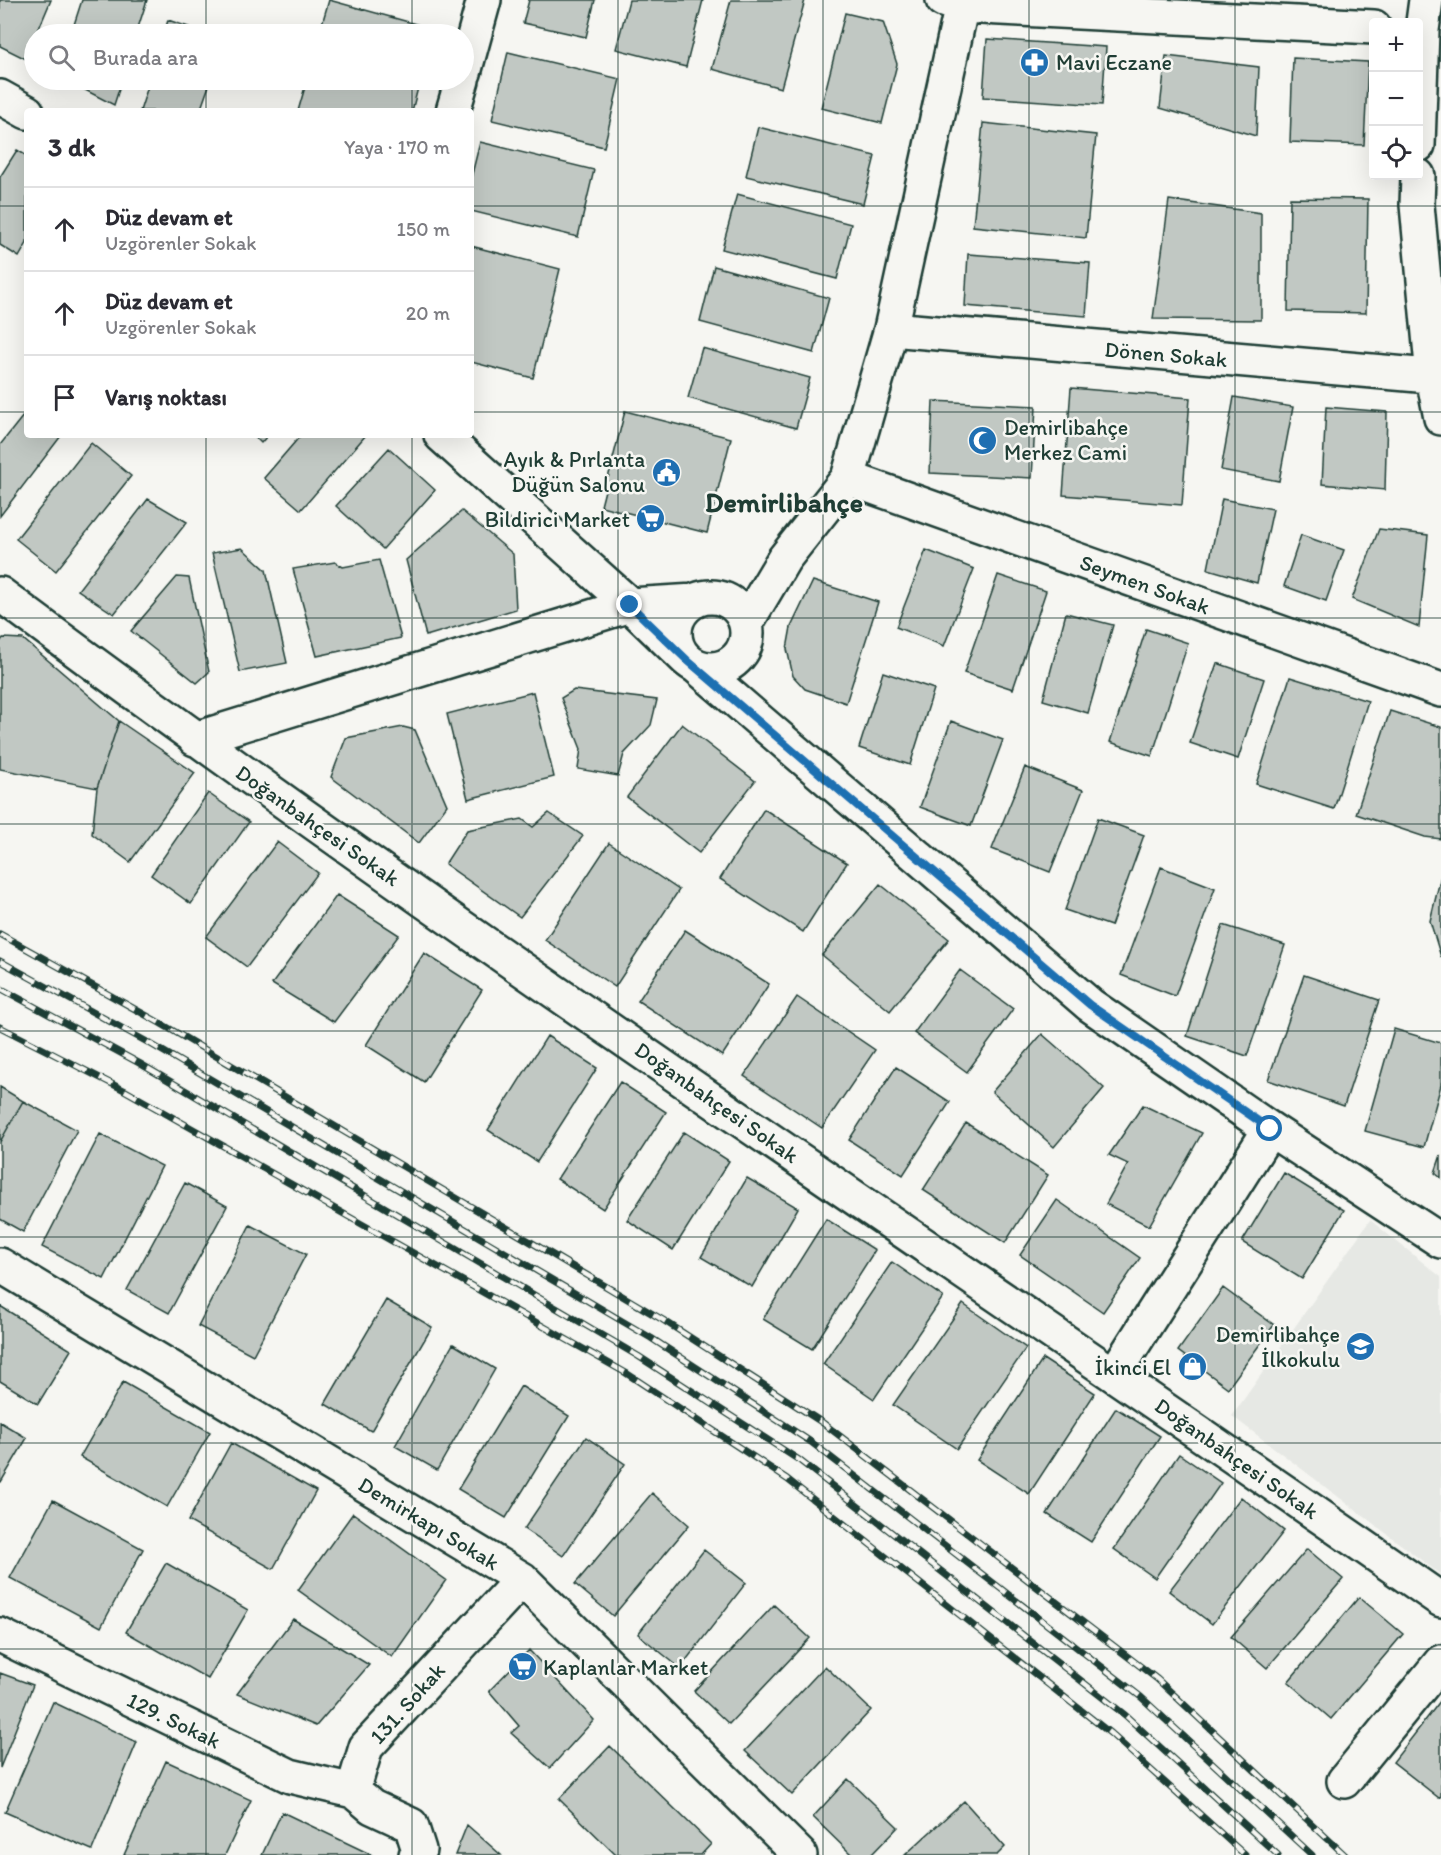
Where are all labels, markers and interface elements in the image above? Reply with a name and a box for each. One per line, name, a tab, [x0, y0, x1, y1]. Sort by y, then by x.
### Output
map controls	[1369, 18, 1423, 180]
button: +	[1369, 18, 1423, 72]
search box	[24, 24, 474, 90]
icon: search	[45, 41, 78, 74]
text: Burada ara	[93, 44, 198, 71]
pharmacy icon: Mavi Eczane	[1019, 46, 1051, 78]
place label: Mavi Eczane	[1056, 49, 1172, 76]
button: −	[1369, 72, 1423, 126]
button: locate	[1369, 126, 1423, 180]
text: 3 dk	[48, 131, 96, 163]
text: Yaya · 170 m	[344, 135, 450, 159]
text: Düz devam et	[105, 204, 232, 231]
icon: ahead	[48, 213, 81, 246]
text: 150 m	[397, 217, 450, 241]
text: Uzgörenler Sokak	[105, 231, 257, 255]
text: Düz devam et	[105, 288, 232, 315]
icon: ahead	[48, 297, 81, 330]
text: 20 m	[406, 301, 450, 325]
text: Uzgörenler Sokak	[105, 315, 257, 339]
street label: Dönen Sokak	[1103, 336, 1229, 373]
icon: arrive	[48, 381, 81, 414]
text: Varış noktası	[105, 384, 227, 411]
place label: Demirlibahçe Merkez Cami	[1004, 414, 1128, 466]
mosque icon: Demirlibahçe Merkez Cami	[967, 424, 999, 456]
place label: Ayık & Pırlanta Düğün Salonu	[504, 446, 645, 498]
public building icon: Ayık & Pırlanta Düğün Salonu	[650, 456, 682, 488]
district label: Demirlibahçe	[705, 485, 863, 519]
supermarket icon: Bildirici Market	[635, 503, 667, 535]
place label: Bildirici Market	[485, 506, 630, 533]
street label: Seymen Sokak	[1076, 548, 1214, 620]
route end	[616, 591, 642, 617]
street label: Doğanbahçesi Sokak	[231, 759, 405, 892]
street label: Doğanbahçesi Sokak	[630, 1036, 804, 1169]
route start	[1256, 1115, 1282, 1141]
place label: Demirlibahçe İlkokulu	[1216, 1321, 1340, 1373]
school or university icon: Demirlibahçe İlkokulu	[1345, 1331, 1377, 1363]
shop icon: İkinci El	[1176, 1351, 1208, 1383]
place label: İkinci El	[1095, 1354, 1171, 1381]
street label: Doğanbahçesi Sokak	[1150, 1392, 1324, 1525]
street label: Demirkapı Sokak	[353, 1471, 504, 1576]
supermarket icon: Kaplanlar Market	[506, 1651, 538, 1683]
place label: Kaplanlar Market	[543, 1654, 708, 1681]
street label: 131. Sokak	[364, 1657, 451, 1749]
street label: 129. Sokak	[123, 1686, 225, 1755]

